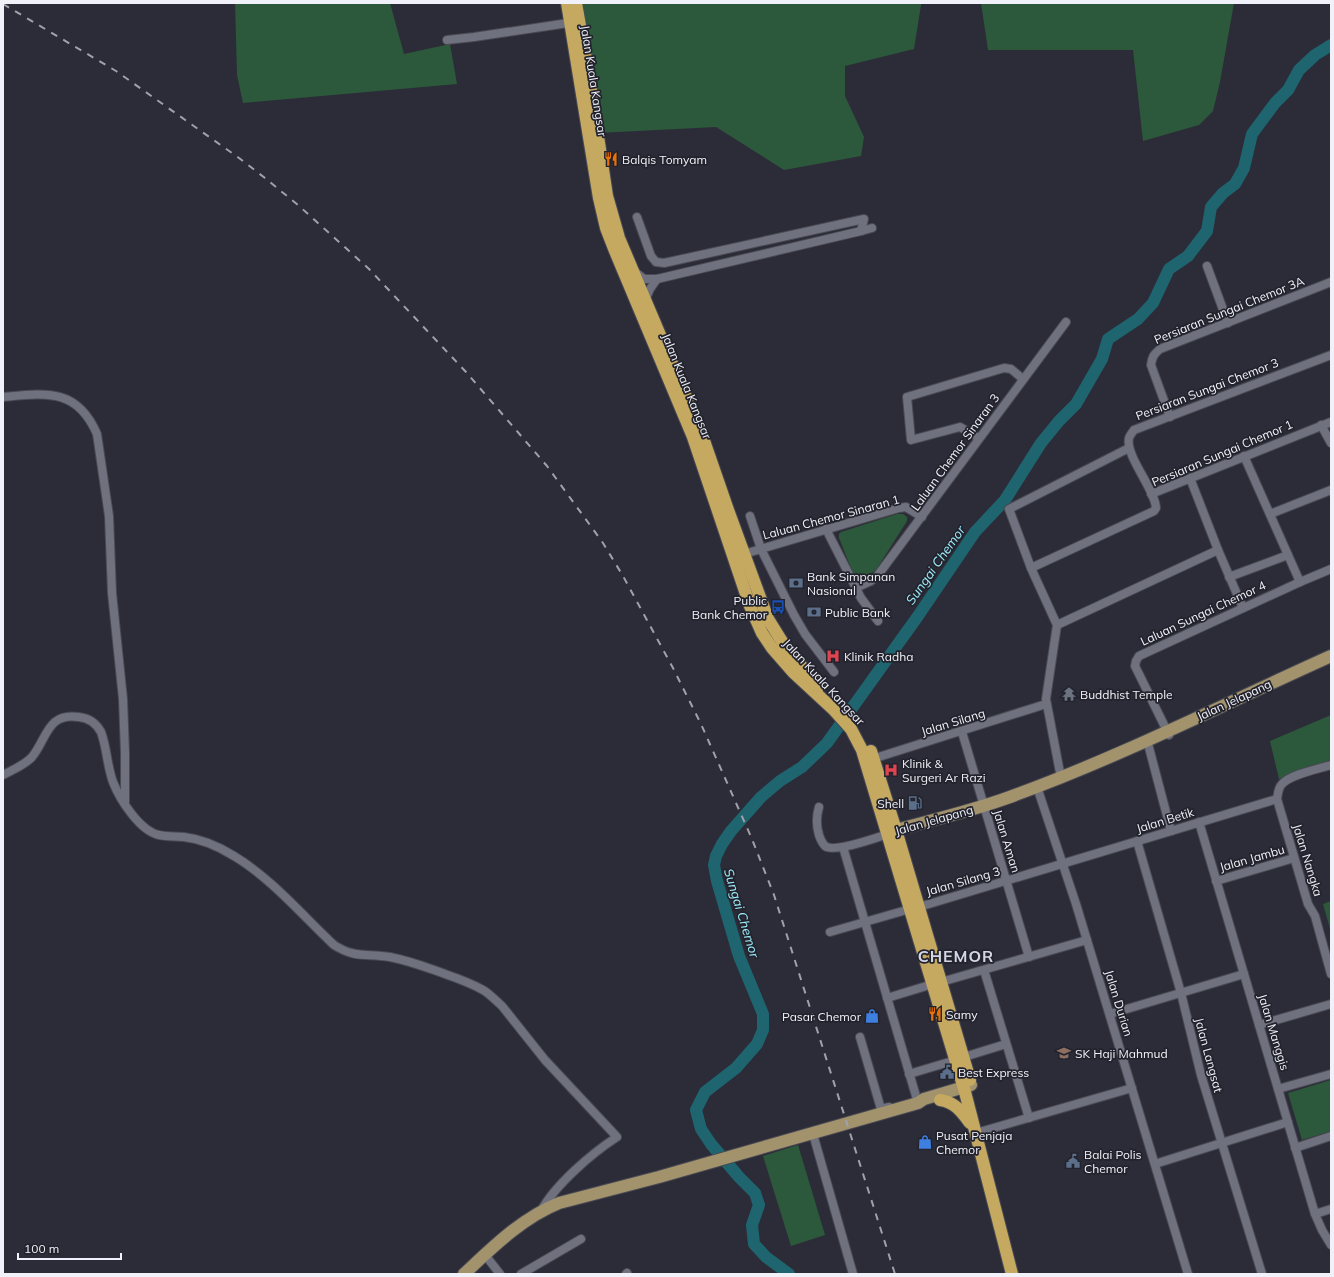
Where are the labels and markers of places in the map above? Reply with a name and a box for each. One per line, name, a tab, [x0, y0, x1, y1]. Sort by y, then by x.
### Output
restaurant icon: Balqis Tomyam	[603, 151, 619, 167]
place label: Balqis Tomyam	[622, 152, 707, 167]
place label: Bank Simpanan Nasional	[807, 569, 895, 598]
bank icon: Bank Simpanan Nasional	[788, 575, 804, 591]
place label: Public Bank Chemor	[692, 593, 768, 622]
bus stop icon: Public Bank Chemor	[770, 599, 786, 615]
bank icon: Public Bank	[806, 604, 822, 620]
place label: Public Bank	[825, 605, 891, 620]
hospital icon: Klinik Radha	[825, 648, 841, 664]
place label: Klinik Radha	[844, 649, 913, 664]
temple icon: Buddhist Temple	[1061, 686, 1077, 702]
place label: Buddhist Temple	[1080, 687, 1173, 702]
place label: Klinik & Surgeri Ar Razi	[902, 756, 986, 785]
hospital icon: Klinik & Surgeri Ar Razi	[883, 762, 899, 778]
fuel station icon: Shell	[907, 795, 923, 811]
place label: Shell	[877, 796, 904, 811]
restaurant icon: Samy	[927, 1006, 943, 1022]
place label: Samy	[946, 1007, 978, 1022]
shop icon: Pasar Chemor	[864, 1008, 880, 1024]
place label: Pasar Chemor	[782, 1009, 862, 1024]
school or university icon: SK Haji Mahmud	[1056, 1045, 1072, 1061]
place label: SK Haji Mahmud	[1075, 1046, 1168, 1061]
public building icon: Best Express	[939, 1064, 955, 1080]
place label: Best Express	[958, 1065, 1029, 1080]
place label: Pusat Penjaja Chemor	[936, 1128, 1012, 1157]
shop icon: Pusat Penjaja Chemor	[917, 1134, 933, 1150]
place label: Balai Polis Chemor	[1084, 1147, 1142, 1176]
public building icon: Balai Polis Chemor	[1065, 1153, 1081, 1169]

